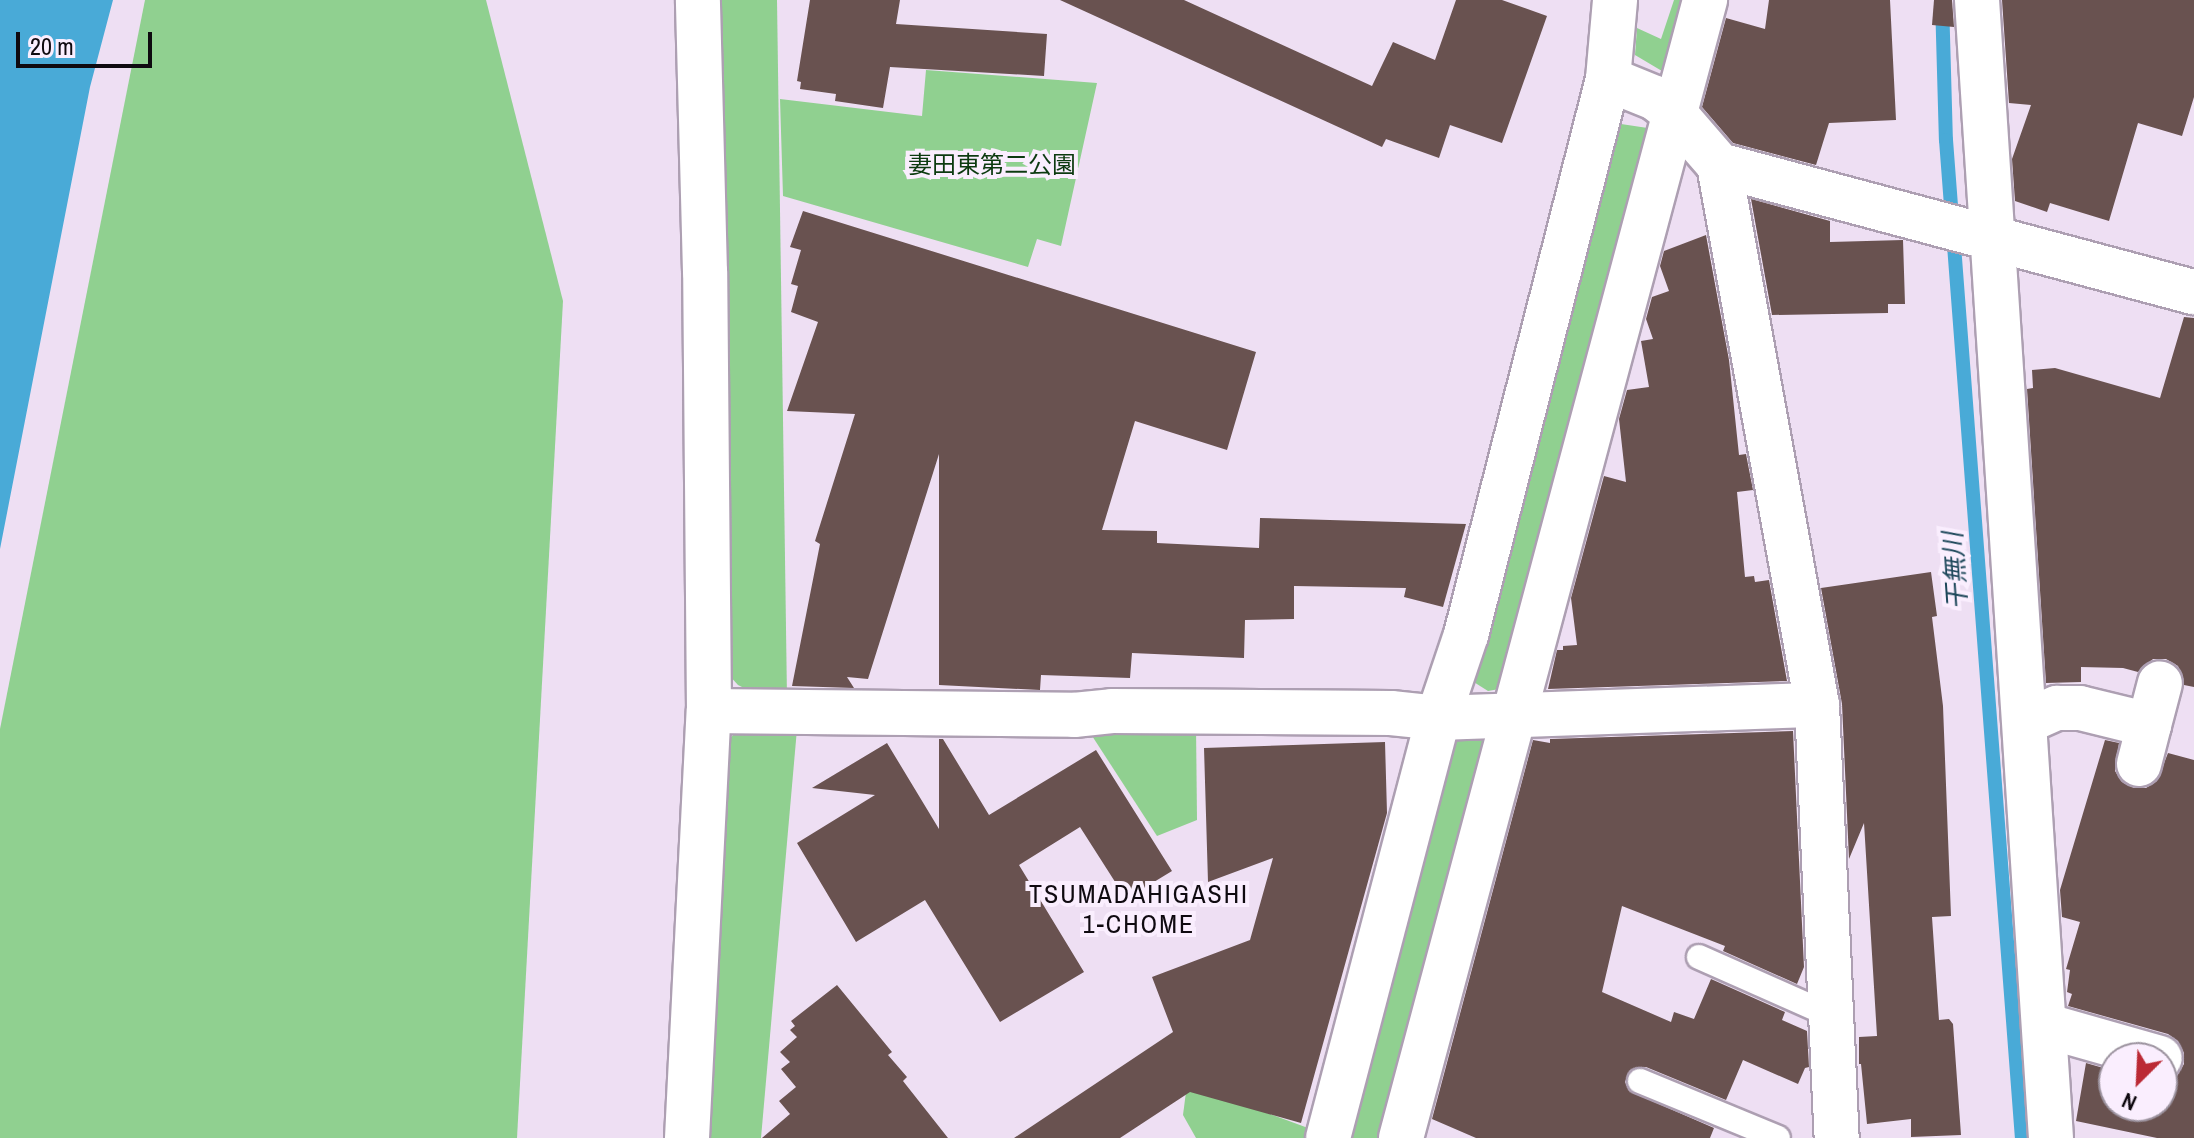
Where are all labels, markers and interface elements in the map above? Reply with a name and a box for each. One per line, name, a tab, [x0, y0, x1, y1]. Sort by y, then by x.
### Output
scale bar	[20, 16, 156, 66]
text: 20 m	[30, 30, 74, 62]
park label: 妻田東第二公園	[908, 151, 1076, 179]
water label: 干無川	[1937, 531, 1973, 611]
district label: TSUMADAHIGASHI 1-CHOME	[1029, 878, 1249, 940]
north arrow	[2098, 1042, 2178, 1122]
text: N	[2117, 1086, 2141, 1118]

